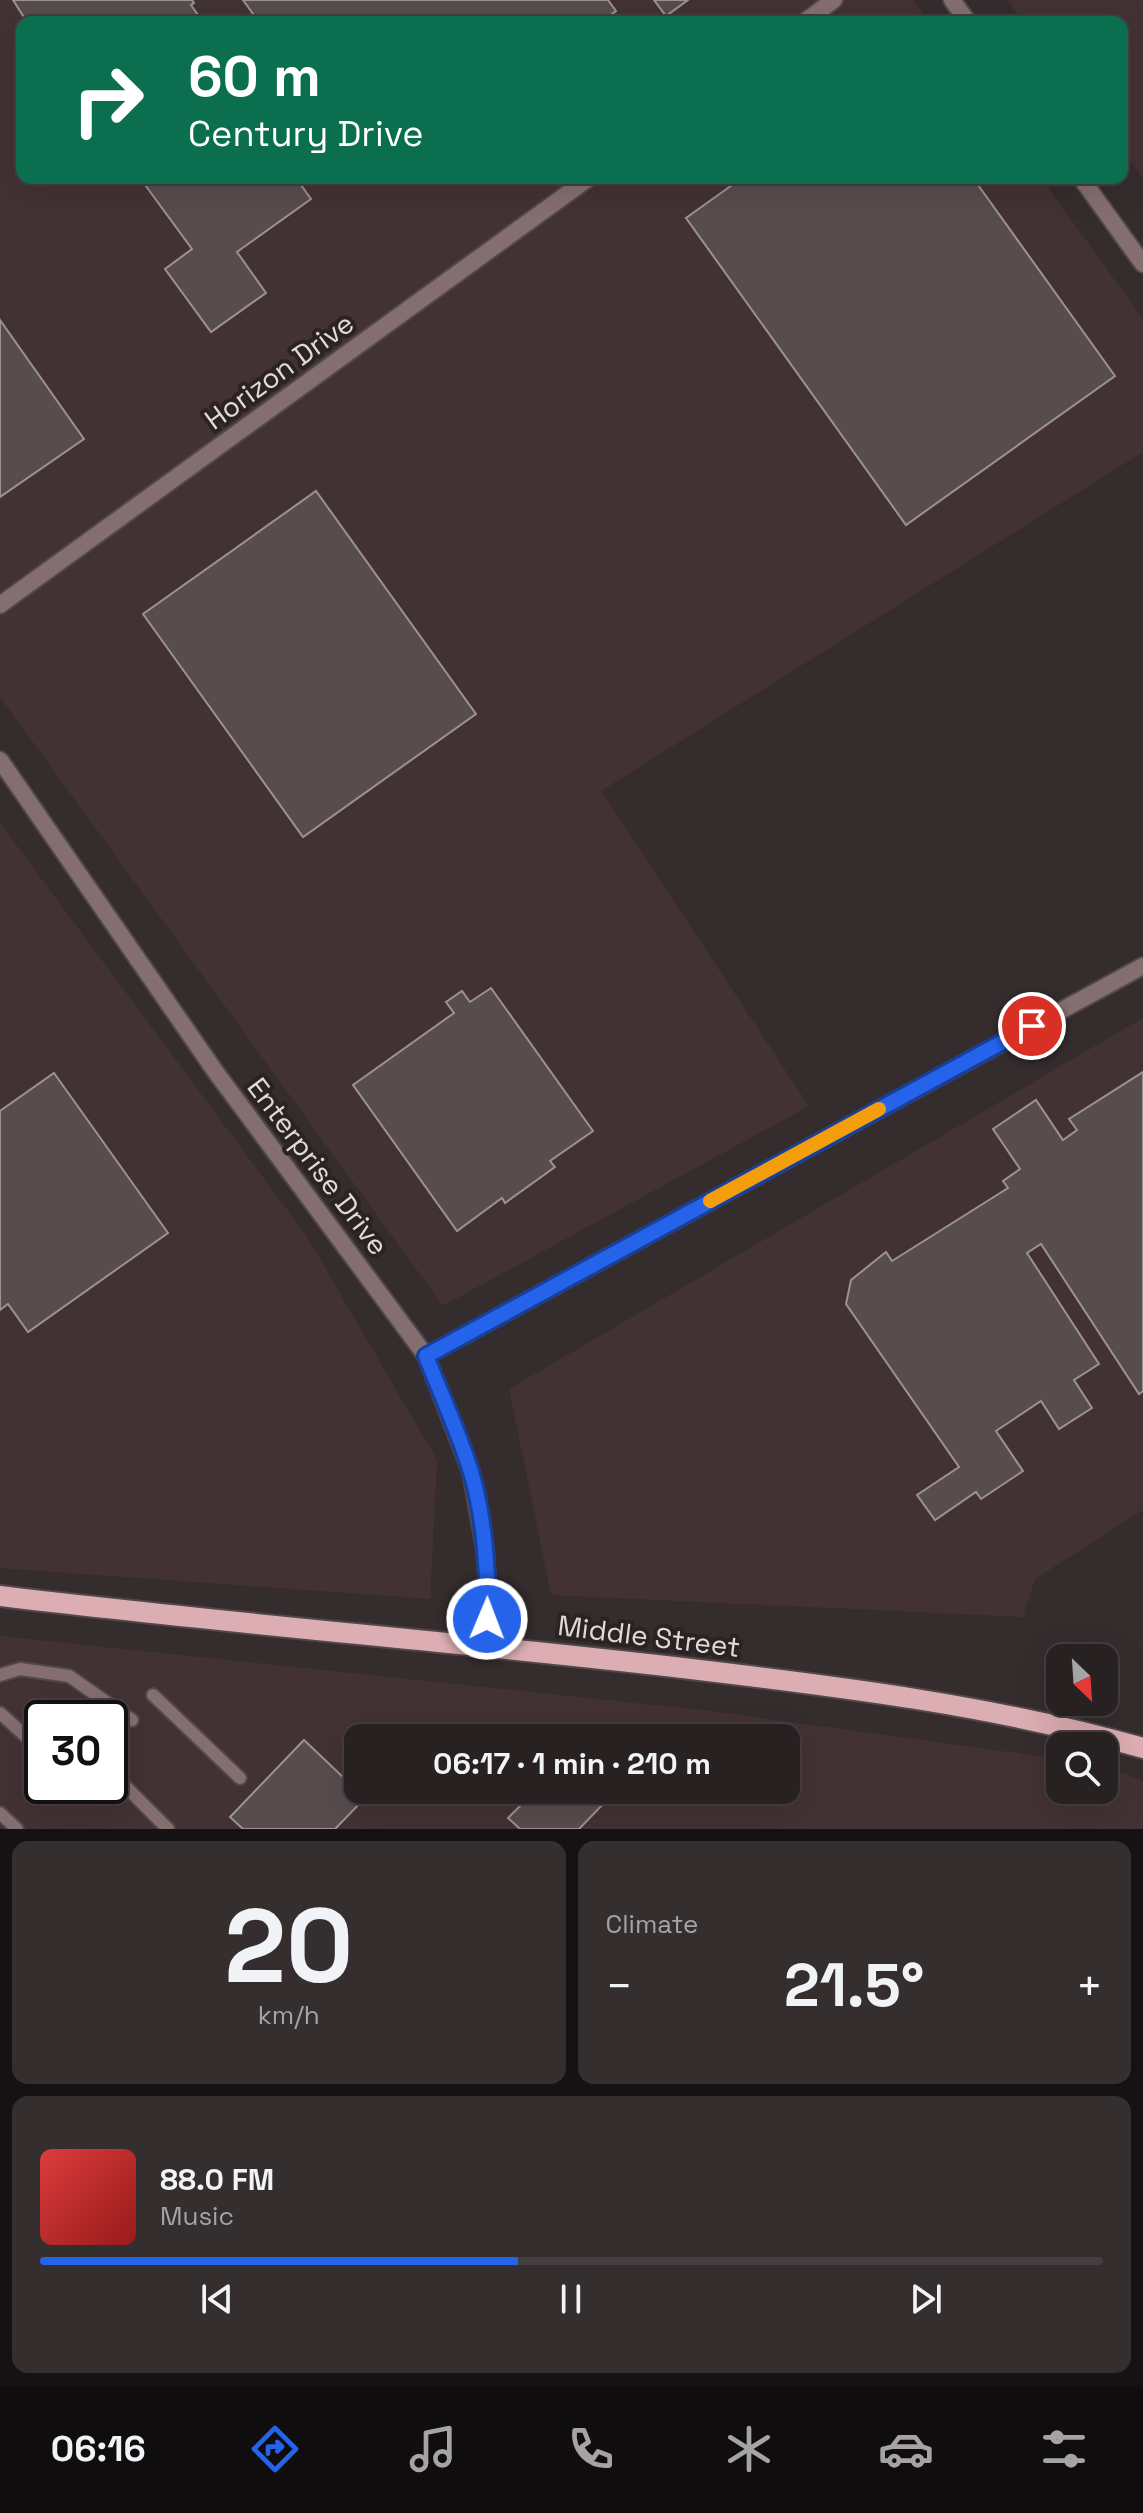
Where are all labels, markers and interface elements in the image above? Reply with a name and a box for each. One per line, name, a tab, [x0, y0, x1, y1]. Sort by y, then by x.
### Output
text: 60 m	[188, 41, 321, 112]
icon: right	[56, 48, 160, 152]
text: Century Drive	[188, 111, 424, 157]
street label: Horizon Drive	[197, 305, 361, 437]
pin	[998, 992, 1066, 1060]
icon: arrive	[1010, 1004, 1054, 1048]
street label: Enterprise Drive	[239, 1070, 397, 1262]
position arrow	[445, 1577, 529, 1661]
street label: Middle Street	[556, 1607, 742, 1665]
north arrow	[1046, 1644, 1118, 1716]
map controls	[1046, 1644, 1118, 1804]
speed limit sign: 30	[24, 1700, 128, 1804]
button: search	[1046, 1732, 1118, 1804]
text: 06:17 · 1 min · 210 m	[433, 1744, 711, 1783]
text: 20	[224, 1880, 353, 2012]
text: Climate	[606, 1907, 698, 1941]
text: 21.5°	[784, 1947, 924, 2024]
text: −	[606, 1958, 633, 2014]
text: +	[1076, 1958, 1103, 2014]
text: km/h	[258, 1998, 320, 2032]
text: 88.0 FM	[160, 2160, 274, 2199]
text: Music	[160, 2199, 234, 2233]
icon: previous	[195, 2277, 239, 2321]
icon: pause	[549, 2277, 593, 2321]
icon: next	[904, 2277, 948, 2321]
icon: directions	[247, 2421, 303, 2477]
icon: music	[405, 2421, 461, 2477]
icon: phone	[563, 2421, 619, 2477]
icon: climate	[721, 2421, 777, 2477]
icon: car	[878, 2421, 934, 2477]
icon: filters	[1036, 2421, 1092, 2477]
text: 06:16	[51, 2426, 146, 2472]

